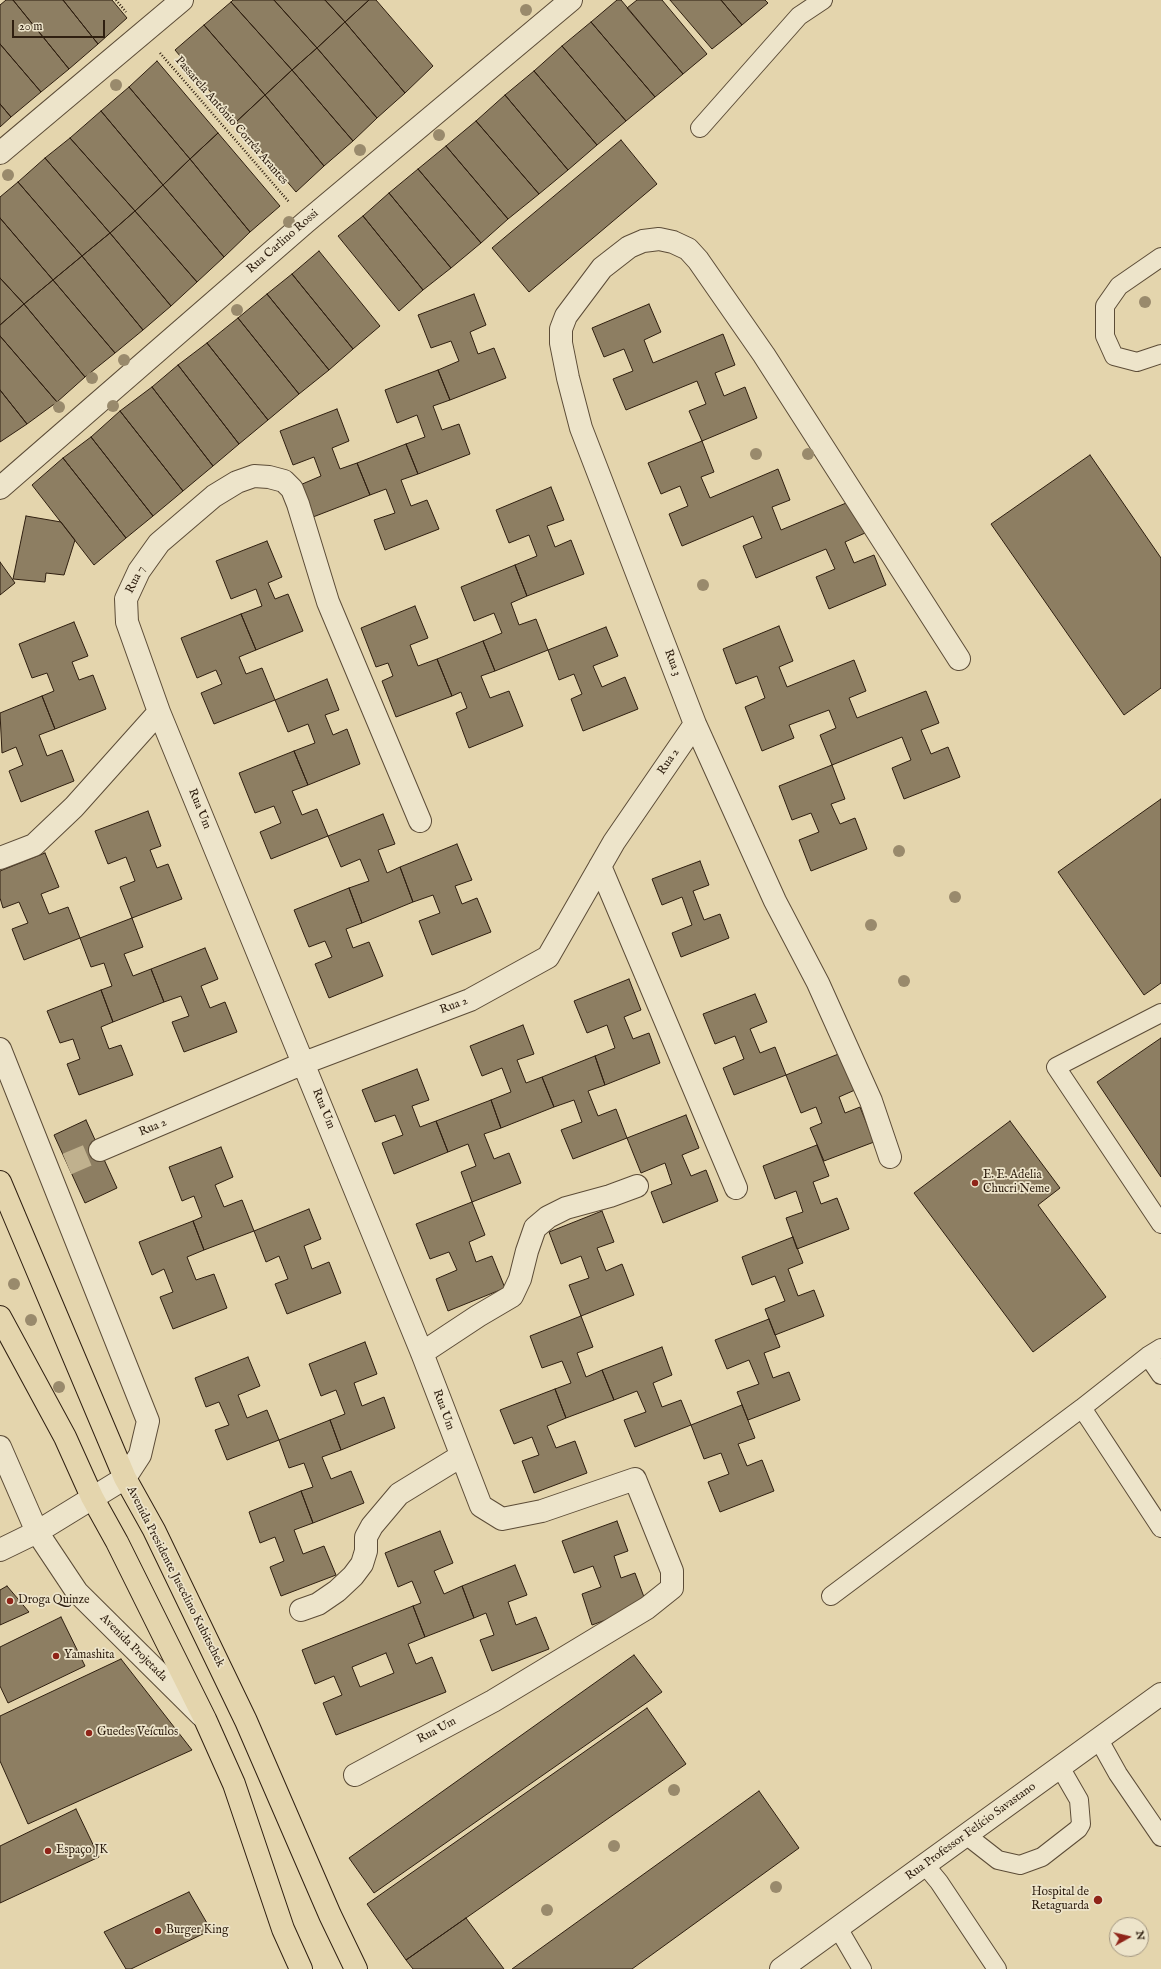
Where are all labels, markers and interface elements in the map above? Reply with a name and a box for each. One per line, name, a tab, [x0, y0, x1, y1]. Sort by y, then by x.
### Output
scale bar	[14, 12, 107, 38]
text: 20 m	[19, 19, 42, 34]
street label: Passarela Antônio Corrêa Arantes	[171, 54, 291, 188]
street label: Rua Carlino Rossi	[244, 207, 322, 277]
street label: Rua 7	[123, 564, 149, 596]
street label: Rua 3	[660, 648, 684, 678]
street label: Rua 2	[655, 746, 683, 778]
street label: Rua Um	[184, 787, 214, 831]
street label: Rua 2	[438, 994, 470, 1018]
street label: Rua Um	[308, 1087, 338, 1131]
street label: Rua 2	[137, 1116, 169, 1140]
place label: E. E. Adelia Chucri Neme	[983, 1169, 1050, 1197]
marker: E. E. Adelia Chucri Neme	[970, 1178, 980, 1188]
street label: Rua Um	[429, 1388, 457, 1432]
street label: Avenida Presidente Juscelino Kubitschek	[123, 1484, 227, 1670]
place label: Droga Quinze	[18, 1594, 90, 1608]
marker: Droga Quinze	[5, 1596, 15, 1606]
street label: Avenida Projetada	[96, 1611, 170, 1685]
place label: Yamashita	[64, 1649, 115, 1663]
marker: Yamashita	[51, 1651, 61, 1661]
street label: Rua Um	[415, 1715, 459, 1747]
place label: Guedes Veículos	[97, 1726, 178, 1740]
marker: Guedes Veículos	[84, 1728, 94, 1738]
street label: Rua Professor Felício Savastano	[903, 1780, 1039, 1884]
place label: Espaço JK	[56, 1844, 108, 1858]
marker: Espaço JK	[43, 1846, 53, 1856]
place label: Hospital de Retaguarda	[1031, 1886, 1089, 1914]
marker: Hospital de Retaguarda	[1092, 1894, 1104, 1906]
north arrow	[1109, 1917, 1149, 1957]
place label: Burger King	[166, 1924, 228, 1938]
marker: Burger King	[153, 1926, 163, 1936]
text: N	[1132, 1930, 1147, 1941]

